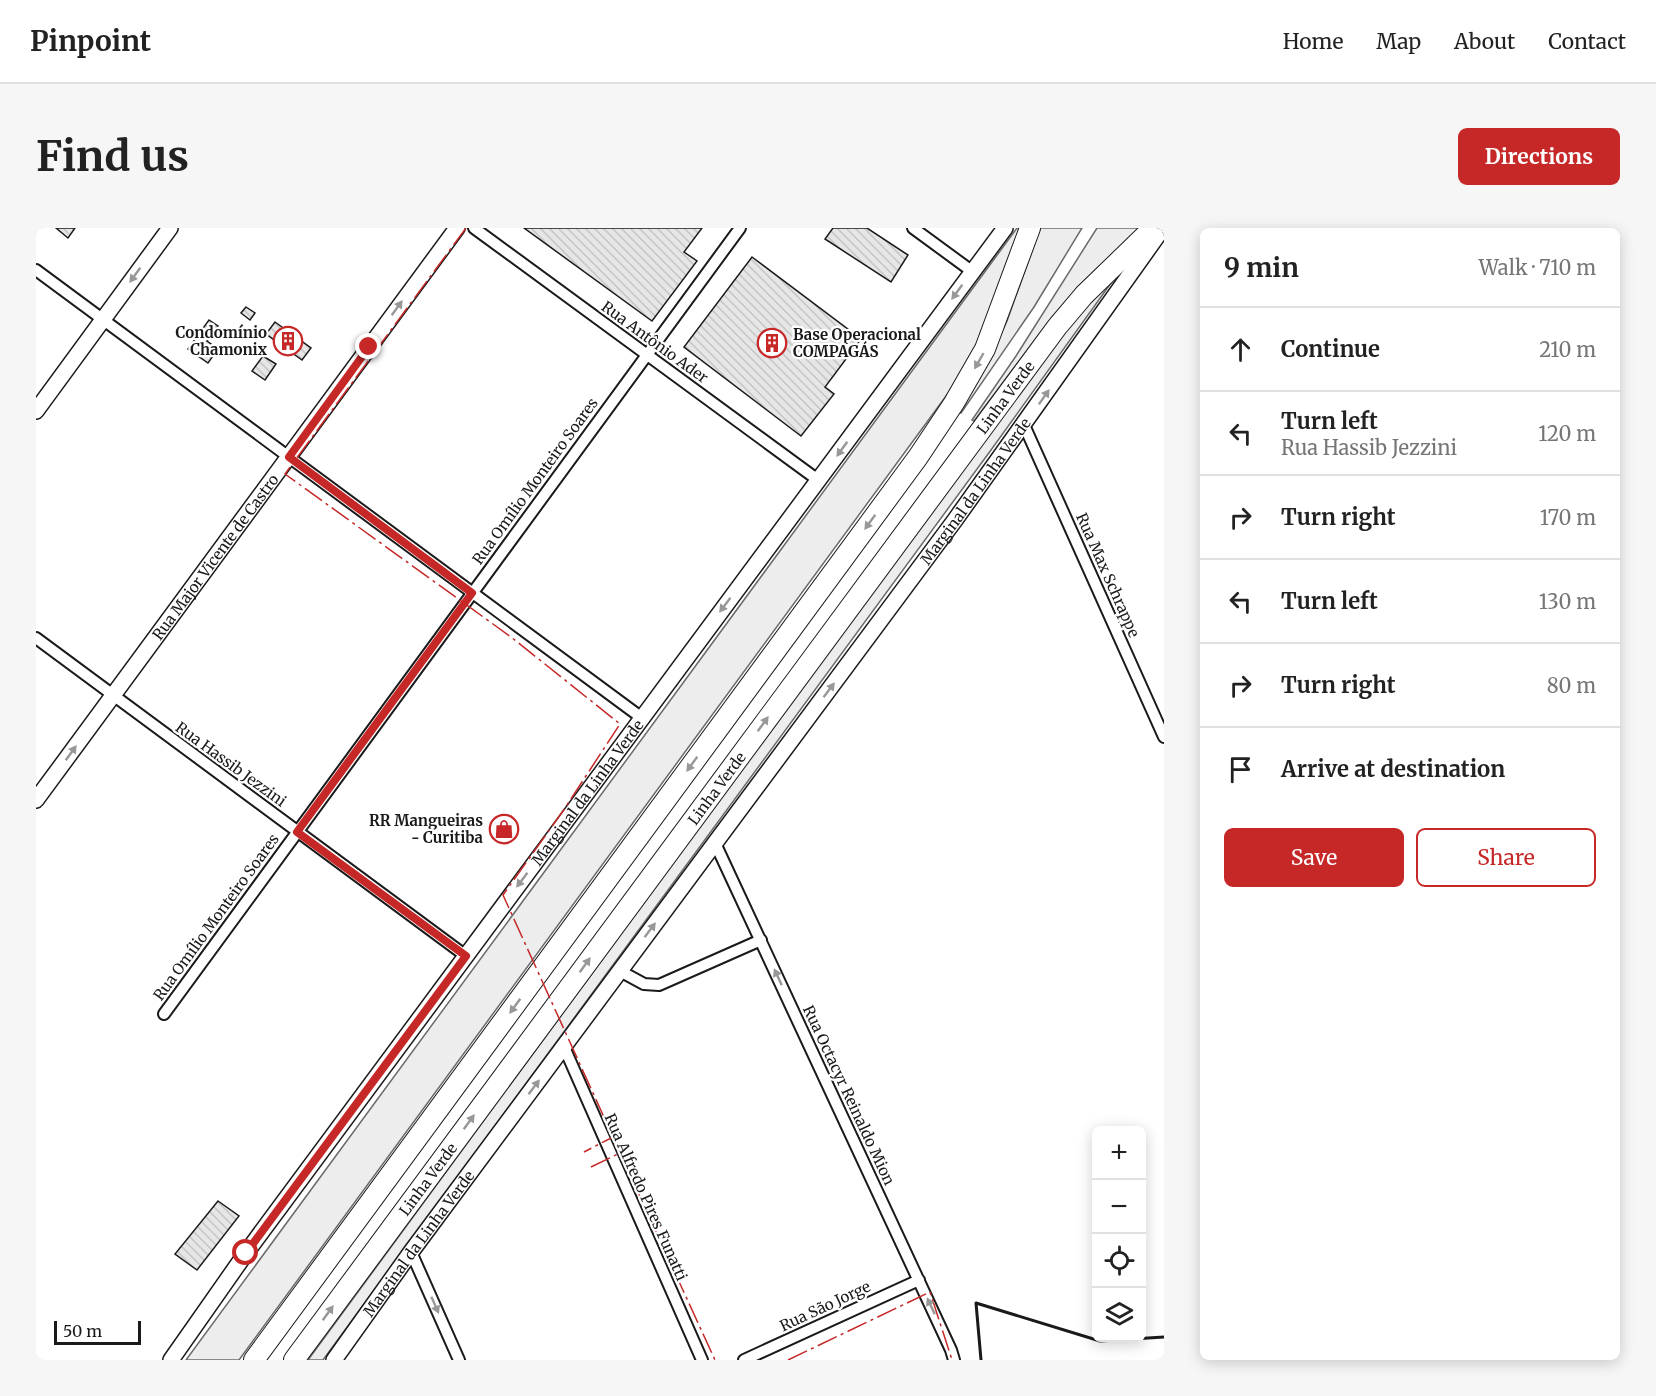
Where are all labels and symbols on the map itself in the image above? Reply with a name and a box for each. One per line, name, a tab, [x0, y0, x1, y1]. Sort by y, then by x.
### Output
one-way arrow	[129, 267, 141, 283]
one-way arrow	[952, 284, 964, 299]
street label: Rua Antônio Ader	[598, 297, 712, 387]
one-way arrow	[391, 301, 403, 316]
place label: Condomínio Chamonix	[176, 323, 268, 359]
building icon: Condomínio Chamonix	[272, 325, 304, 357]
place label: Base Operacional COMPAGÁS	[793, 325, 921, 361]
building icon: Base Operacional COMPAGÁS	[756, 327, 788, 359]
route end	[355, 333, 381, 359]
one-way arrow	[973, 353, 984, 369]
street label: Linha Verde	[972, 357, 1038, 437]
one-way arrow	[1038, 390, 1050, 406]
street label: Rua Omílio Monteiro Soares	[468, 394, 602, 568]
street label: Marginal da Linha Verde	[916, 414, 1035, 568]
one-way arrow	[836, 441, 848, 456]
street label: Rua Major Vicente de Castro	[148, 470, 282, 643]
street label: Rua Max Schrappe	[1072, 510, 1144, 640]
one-way arrow	[864, 514, 876, 530]
one-way arrow	[720, 598, 732, 613]
one-way arrow	[823, 682, 835, 698]
street label: Marginal da Linha Verde	[527, 716, 647, 869]
one-way arrow	[757, 717, 769, 733]
street label: Rua Hassib Jezzini	[172, 718, 290, 811]
one-way arrow	[64, 746, 76, 761]
street label: Linha Verde	[683, 748, 750, 828]
one-way arrow	[687, 757, 699, 772]
place label: RR Mangueiras - Curitiba	[369, 811, 484, 847]
shop icon: RR Mangueiras - Curitiba	[488, 813, 520, 845]
street label: Rua Omílio Monteiro Soares	[149, 830, 283, 1004]
one-way arrow	[516, 872, 528, 888]
one-way arrow	[644, 923, 656, 939]
one-way arrow	[579, 958, 591, 974]
one-way arrow	[774, 969, 783, 986]
one-way arrow	[509, 998, 521, 1014]
street label: Rua Octacyr Reinaldo Mion	[799, 1002, 899, 1188]
one-way arrow	[527, 1079, 540, 1095]
street label: Rua Alfredo Pires Funatti	[601, 1110, 692, 1284]
one-way arrow	[463, 1115, 475, 1131]
street label: Linha Verde	[395, 1139, 461, 1219]
street label: Marginal da Linha Verde	[359, 1166, 478, 1320]
route start	[232, 1239, 258, 1265]
street label: Rua São Jorge	[777, 1277, 874, 1335]
one-way arrow	[430, 1297, 439, 1314]
one-way arrow	[927, 1298, 936, 1315]
one-way arrow	[322, 1305, 334, 1321]
scale bar	[54, 1318, 141, 1346]

